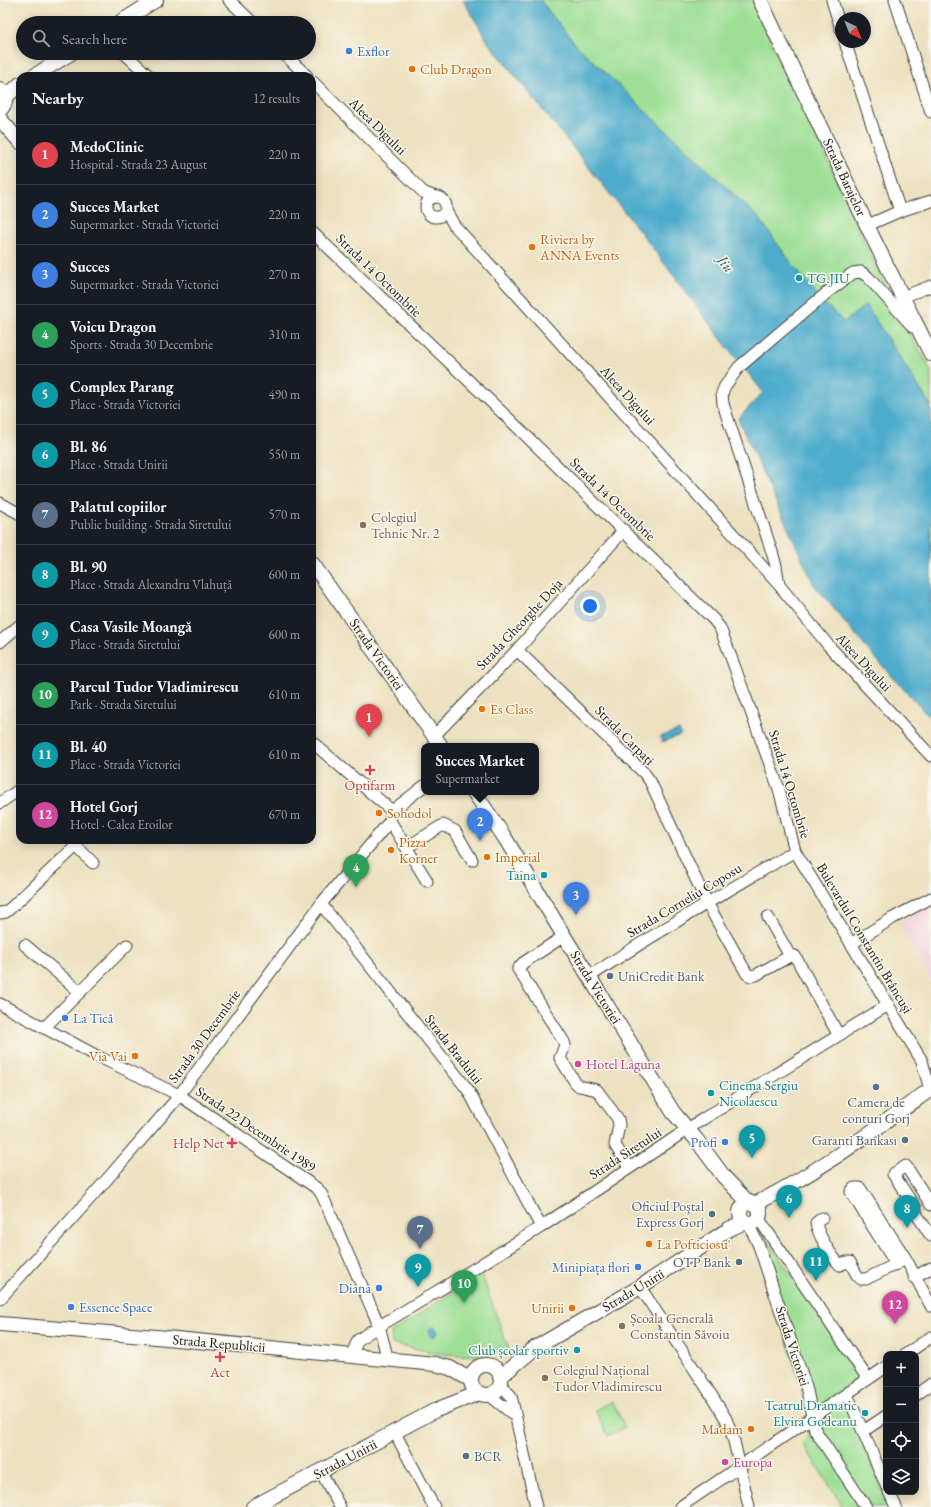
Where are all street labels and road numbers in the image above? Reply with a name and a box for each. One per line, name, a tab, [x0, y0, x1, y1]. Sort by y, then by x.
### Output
street label: Aleea Digului	[345, 93, 411, 159]
street label: Strada Barajelor	[819, 135, 871, 219]
street label: Strada 14 Octombrie	[332, 230, 426, 321]
street label: Aleea Digului	[596, 361, 660, 429]
street label: Strada 14 Octombrie	[566, 454, 660, 545]
street label: Strada Gheorghe Doja	[472, 574, 566, 674]
street label: Strada Victoriei	[346, 615, 409, 694]
street label: Aleea Digului	[832, 628, 896, 696]
street label: Strada Carpați	[591, 701, 659, 769]
street label: Strada 14 Octombrie	[765, 728, 815, 841]
street label: Strada Corneliu Coposu	[623, 858, 745, 941]
street label: Bulevardul Constantin Brâncuși	[813, 860, 917, 1017]
street label: Strada Victoriei	[566, 947, 626, 1028]
street label: Strada 30 Decembrie	[164, 985, 244, 1086]
street label: Strada Bradului	[421, 1010, 487, 1088]
street label: Strada 22 Decembrie 1989	[193, 1082, 320, 1176]
street label: Strada Siretului	[585, 1123, 665, 1183]
street label: Strada Unirii	[599, 1264, 668, 1316]
street label: Strada Victoriei	[772, 1304, 815, 1389]
street label: Strada Republicii	[172, 1330, 267, 1356]
street label: Strada Unirii	[310, 1435, 380, 1483]

